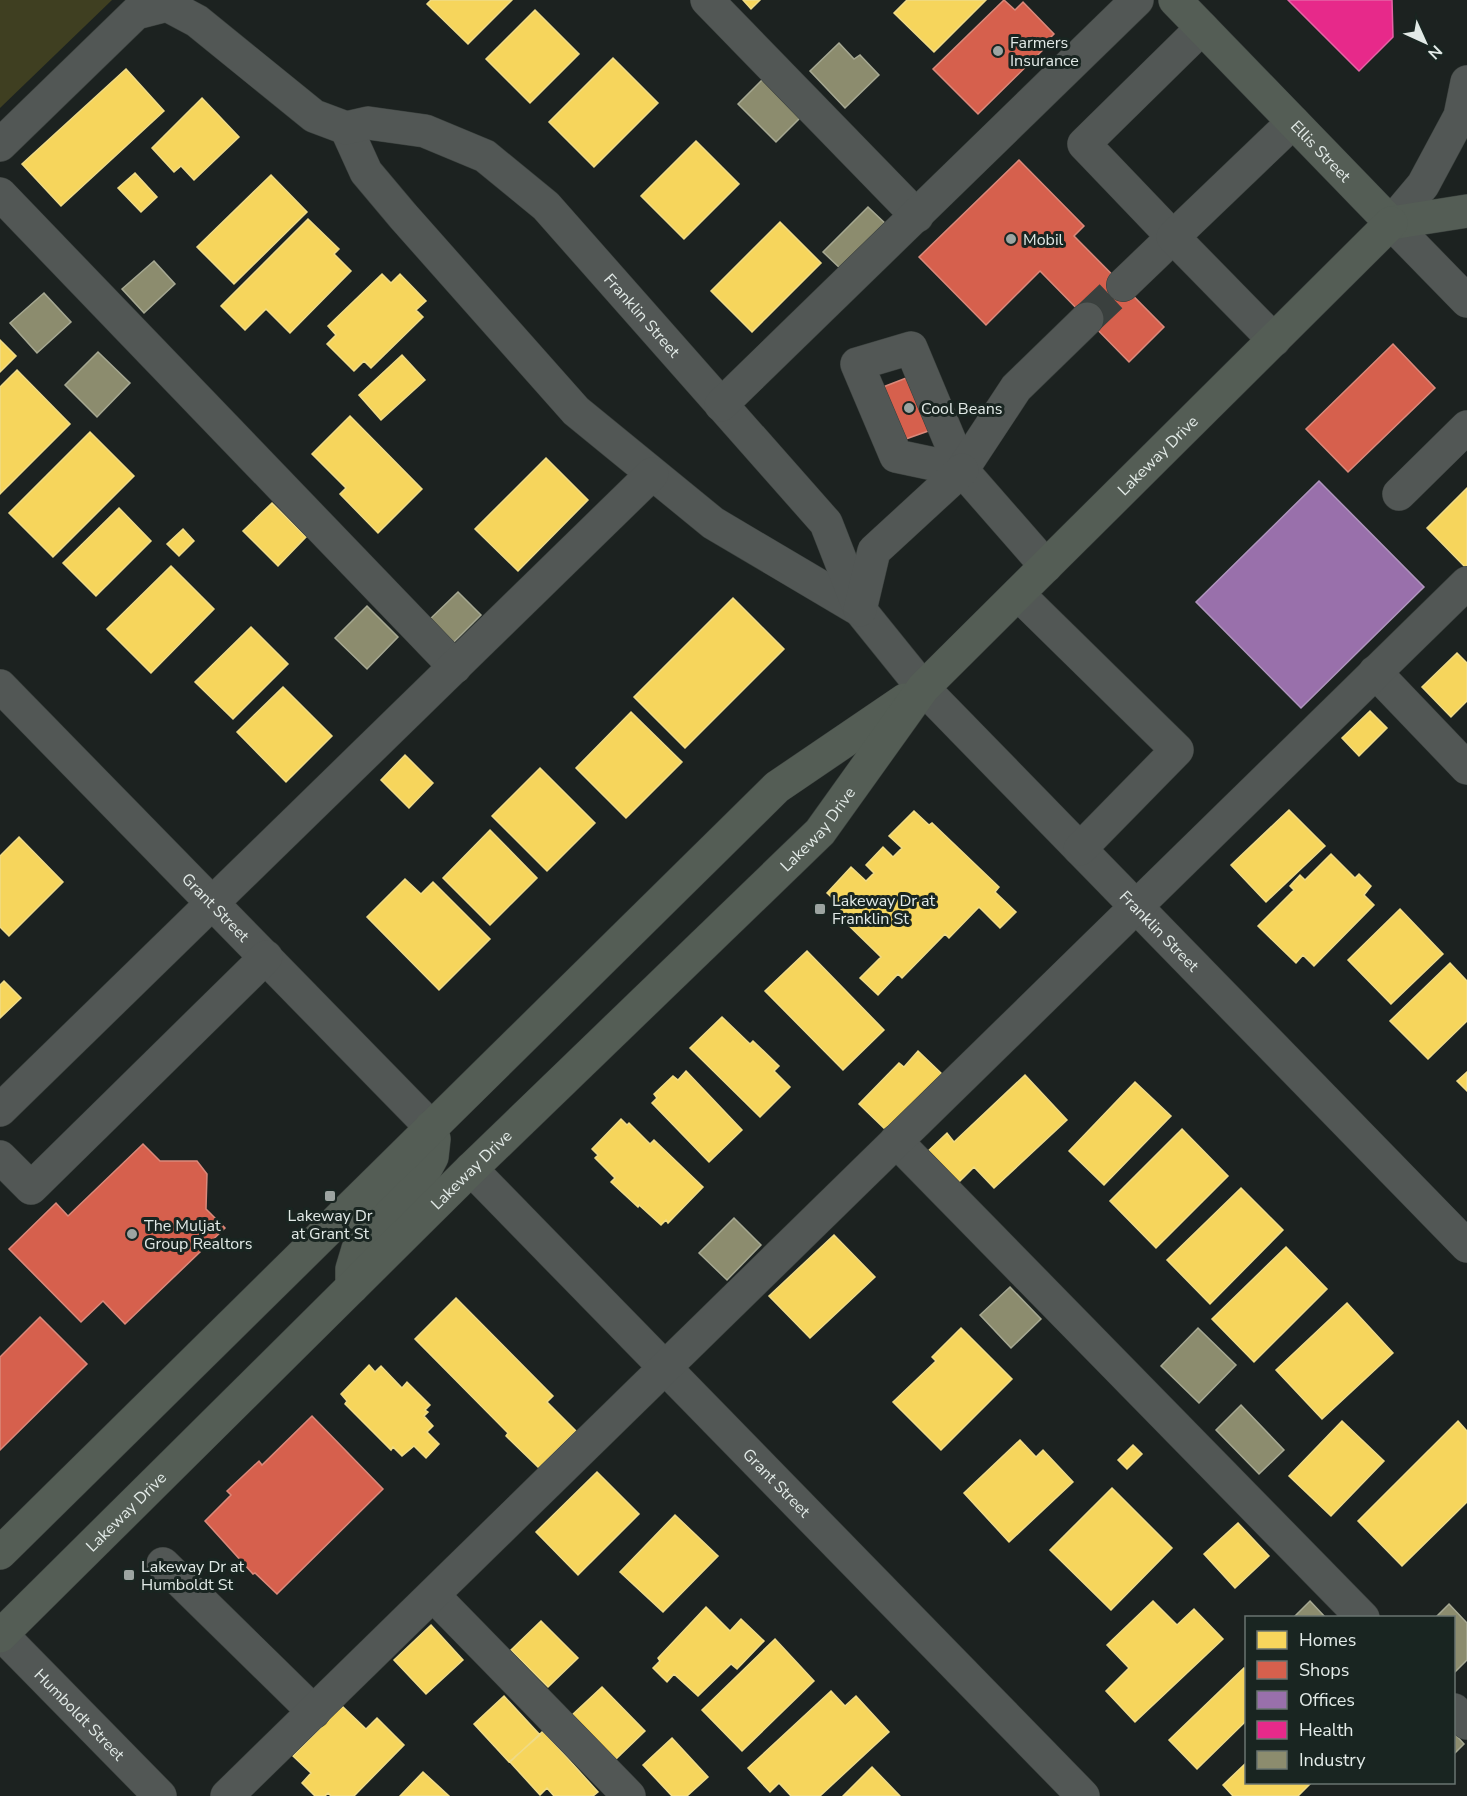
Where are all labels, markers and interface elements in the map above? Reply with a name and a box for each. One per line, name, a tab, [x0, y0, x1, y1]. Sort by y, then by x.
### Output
north arrow	[1395, 12, 1455, 72]
place label: Farmers Insurance	[1010, 32, 1079, 72]
text: N	[1423, 40, 1447, 64]
marker: Farmers Insurance	[991, 44, 1005, 58]
street label: Ellis Street	[1285, 116, 1356, 188]
place label: Mobil	[1023, 229, 1064, 251]
marker: Mobil	[1004, 232, 1018, 246]
street label: Franklin Street	[599, 269, 685, 363]
place label: Cool Beans	[921, 398, 1002, 420]
marker: Cool Beans	[902, 401, 916, 415]
street label: Lakeway Drive	[1113, 411, 1203, 501]
street label: Lakeway Drive	[776, 783, 861, 877]
street label: Grant Street	[177, 868, 254, 947]
street label: Franklin Street	[1114, 886, 1204, 977]
place label: Lakeway Dr at Franklin St	[832, 890, 936, 930]
marker: Lakeway Dr at Franklin St	[813, 902, 827, 916]
street label: Lakeway Drive	[426, 1125, 517, 1215]
marker: Lakeway Dr at Grant St	[323, 1189, 337, 1203]
place label: Lakeway Dr at Grant St	[287, 1205, 373, 1245]
place label: The Muljat Group Realtors	[144, 1215, 252, 1255]
marker: The Muljat Group Realtors	[125, 1227, 139, 1241]
street label: Grant Street	[738, 1444, 815, 1523]
street label: Lakeway Drive	[81, 1467, 172, 1557]
place label: Lakeway Dr at Humboldt St	[141, 1556, 245, 1596]
marker: Lakeway Dr at Humboldt St	[122, 1568, 136, 1582]
legend	[1245, 1616, 1455, 1784]
text: Homes	[1299, 1628, 1356, 1652]
text: Shops	[1299, 1658, 1349, 1682]
street label: Humboldt Street	[29, 1664, 129, 1766]
text: Offices	[1299, 1688, 1355, 1712]
text: Health	[1299, 1718, 1354, 1742]
text: Industry	[1299, 1748, 1366, 1772]

